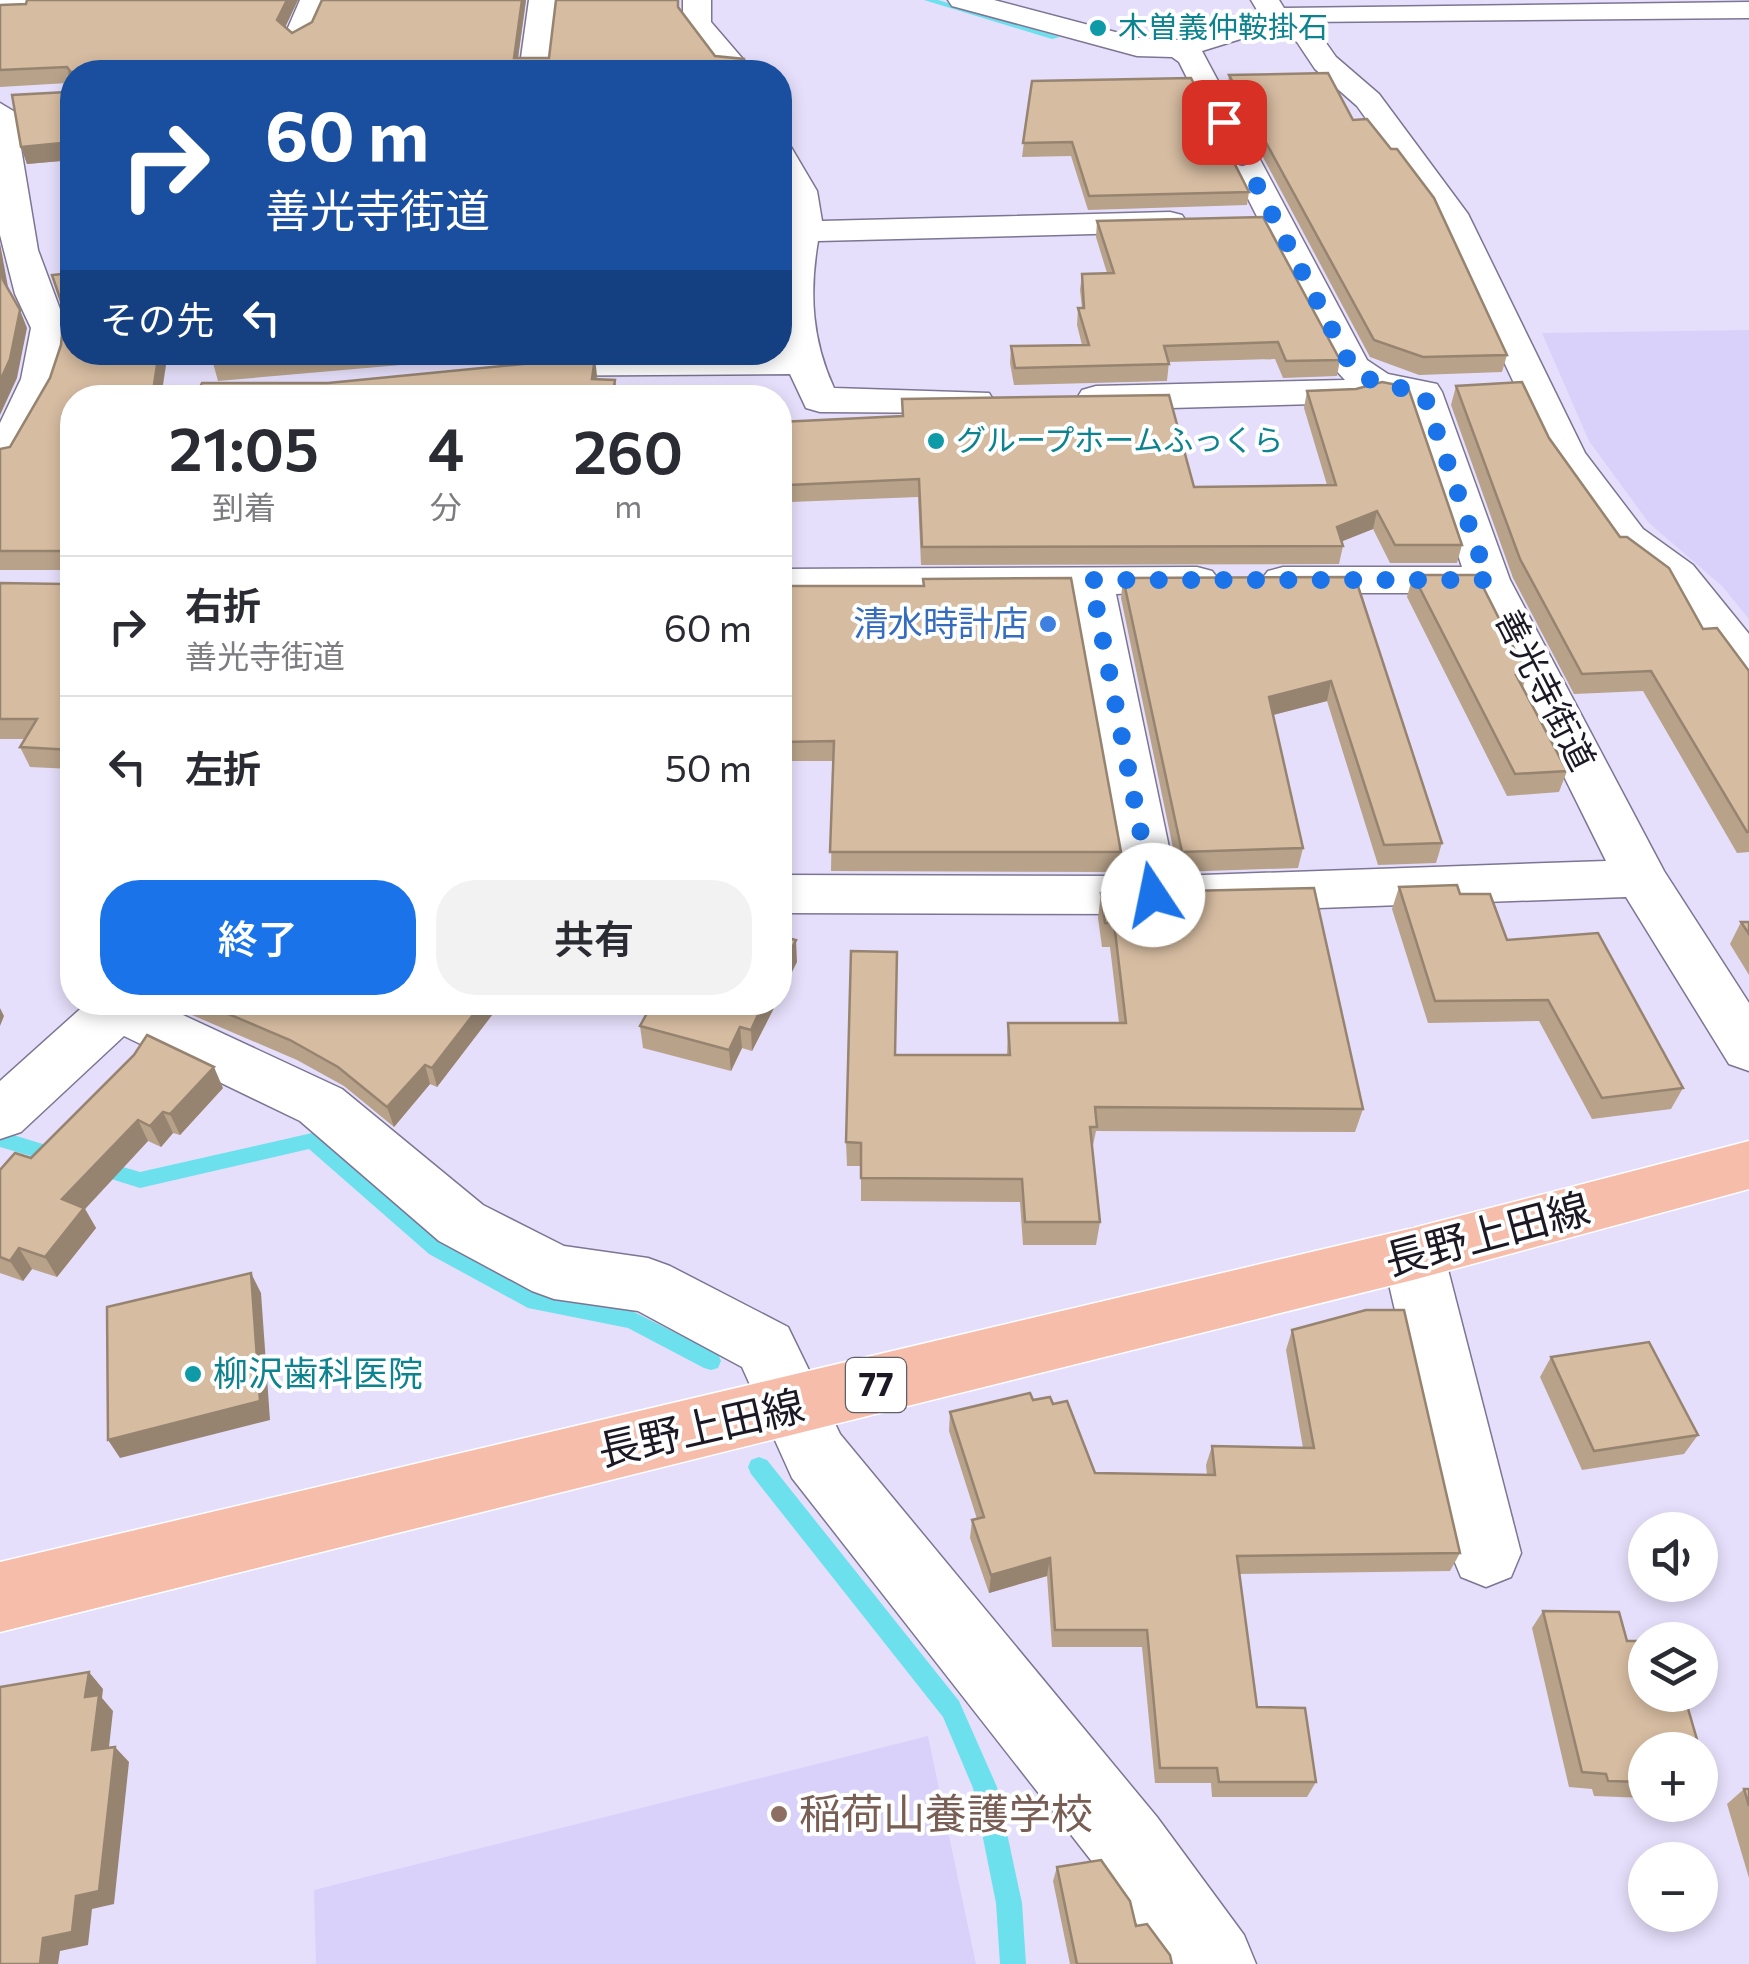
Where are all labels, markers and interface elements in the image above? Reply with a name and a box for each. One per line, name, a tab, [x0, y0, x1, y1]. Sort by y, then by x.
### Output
place label: 木曽義仲鞍掛石	[1118, 7, 1328, 44]
marker: 木曽義仲鞍掛石	[1087, 17, 1109, 39]
pin	[1182, 80, 1267, 165]
text: 60 m	[265, 90, 429, 175]
icon: arrive	[1197, 95, 1252, 150]
icon: right	[100, 100, 230, 230]
text: 善光寺街道	[265, 181, 490, 236]
icon: left	[234, 290, 289, 345]
text: その先	[100, 295, 214, 342]
text: 21:05	[169, 410, 319, 483]
text: 4	[428, 410, 464, 483]
text: 260	[573, 413, 683, 486]
place label: グループホームふっくら	[956, 420, 1283, 457]
marker: グループホームふっくら	[925, 430, 947, 452]
text: m	[614, 485, 642, 525]
text: 到着	[212, 486, 276, 526]
text: 分	[430, 486, 462, 526]
text: 右折	[185, 581, 261, 628]
icon: right	[100, 599, 155, 654]
place label: 清水時計店	[853, 600, 1028, 643]
street label: 善光寺街道	[1488, 601, 1606, 777]
text: 60 m	[664, 603, 752, 650]
marker: 清水時計店	[1037, 613, 1059, 635]
text: 善光寺街道	[185, 635, 345, 675]
icon: left	[100, 739, 155, 794]
text: 50 m	[665, 743, 752, 790]
text: 左折	[185, 744, 261, 791]
position arrow	[1101, 843, 1205, 947]
button: 終了	[100, 880, 416, 995]
button: 共有	[436, 880, 752, 995]
street label: 長野上田線	[1378, 1180, 1595, 1284]
place label: 柳沢歯科医院	[213, 1350, 423, 1393]
road number: 77	[846, 1358, 906, 1412]
marker: 柳沢歯科医院	[182, 1363, 204, 1385]
street label: 長野上田線	[592, 1377, 809, 1475]
map controls	[1628, 1512, 1718, 1932]
button: sound	[1628, 1512, 1718, 1602]
button: layers	[1628, 1622, 1718, 1712]
button: +	[1628, 1732, 1718, 1822]
place label: 稲荷山養護学校	[799, 1786, 1093, 1838]
marker: 稲荷山養護学校	[768, 1803, 790, 1825]
button: −	[1628, 1842, 1718, 1932]

